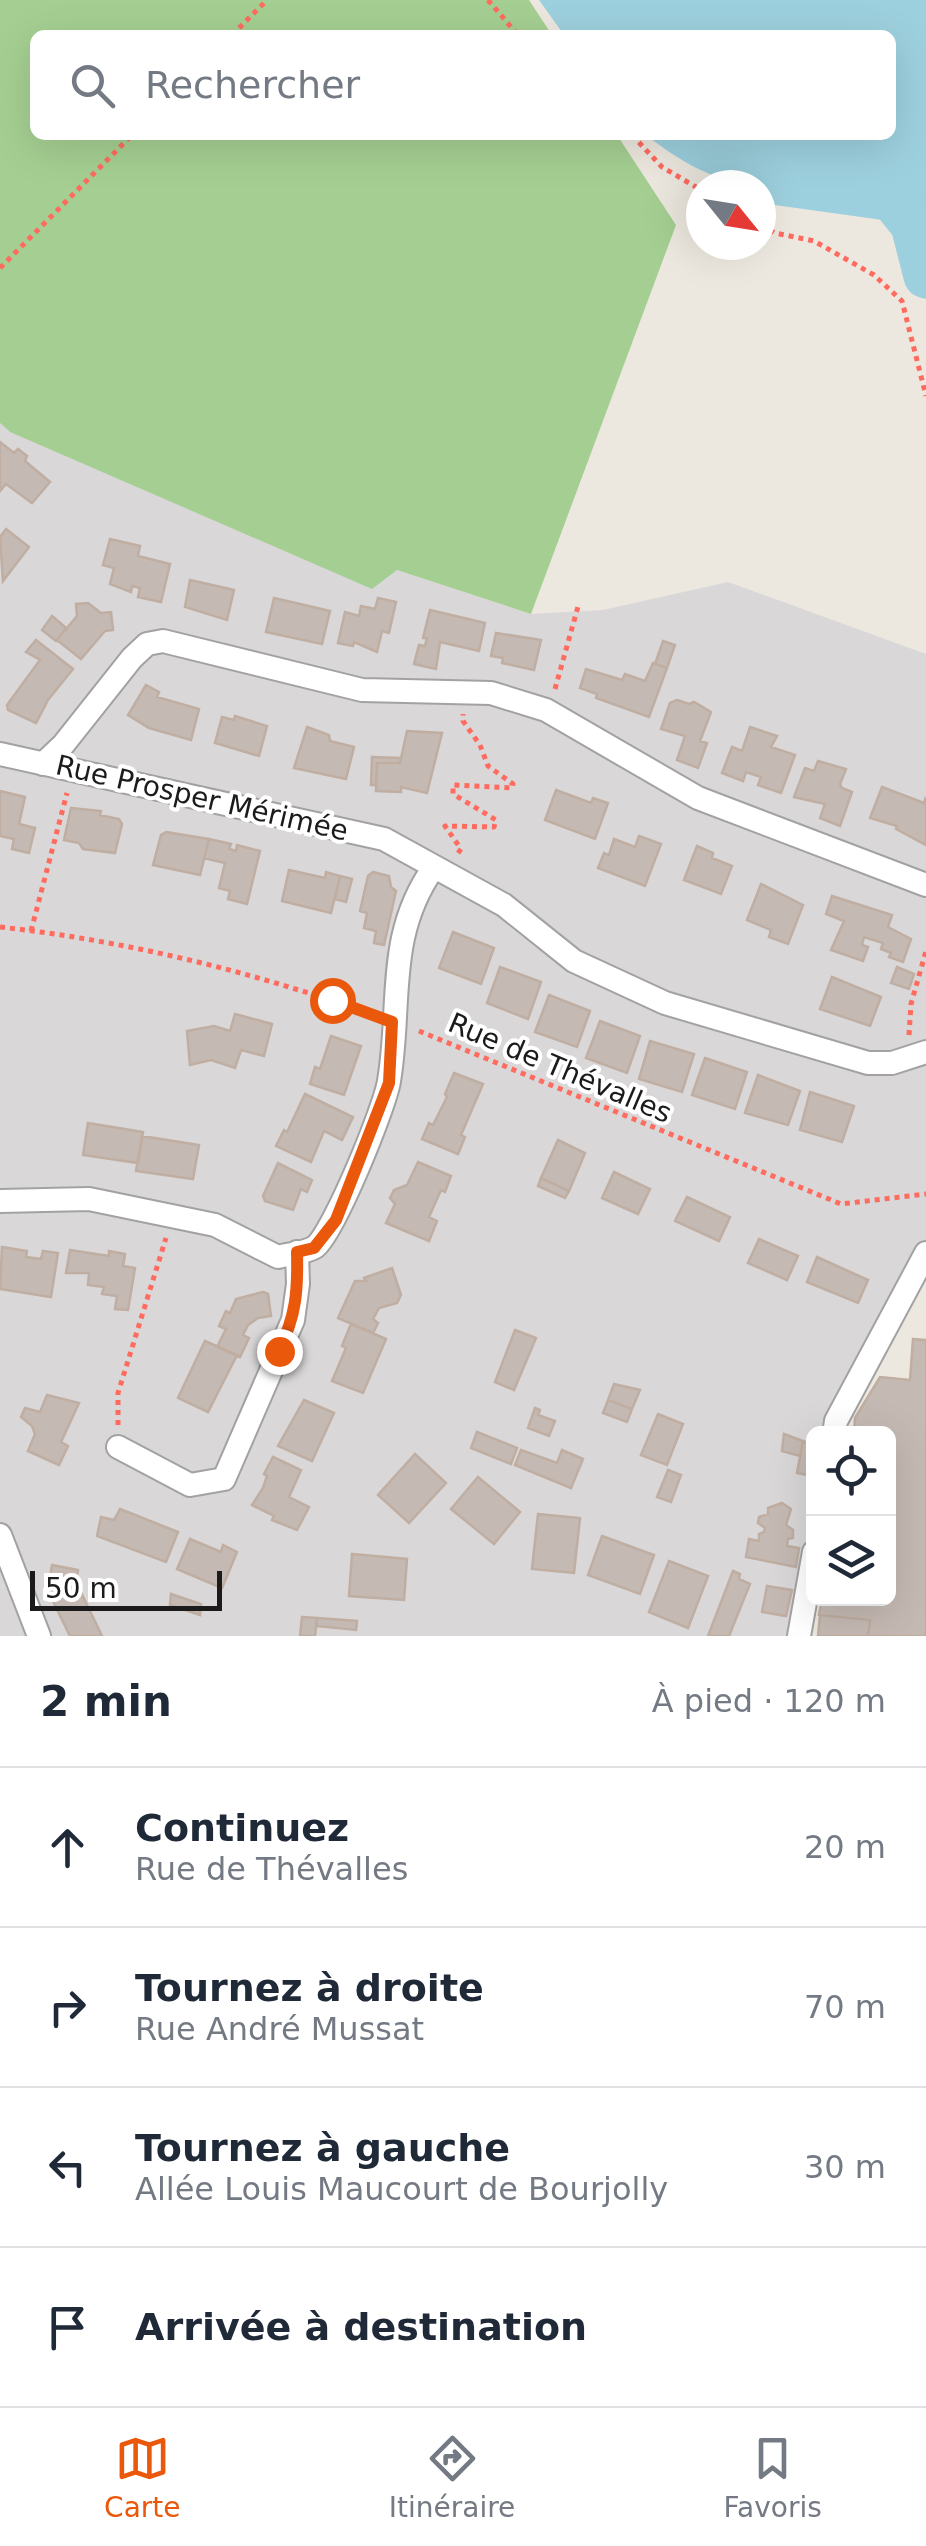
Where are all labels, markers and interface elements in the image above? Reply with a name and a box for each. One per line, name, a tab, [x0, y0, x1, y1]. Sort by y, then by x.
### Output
search box	[30, 30, 896, 140]
icon: search	[65, 58, 120, 113]
text: Rechercher	[145, 63, 360, 107]
north arrow	[686, 170, 776, 260]
street label: Rue Prosper Mérimée	[53, 748, 351, 848]
route start	[310, 978, 356, 1024]
street label: Rue de Thévalles	[443, 1006, 677, 1130]
route end	[257, 1329, 303, 1375]
map controls	[806, 1426, 896, 1606]
button: locate	[806, 1426, 896, 1516]
button: layers	[806, 1516, 896, 1606]
scale bar	[30, 1566, 222, 1610]
text: 50 m	[45, 1572, 117, 1605]
text: 2 min	[40, 1677, 172, 1726]
text: À pied · 120 m	[652, 1682, 886, 1720]
text: Continuez	[135, 1806, 349, 1850]
icon: ahead	[40, 1820, 95, 1875]
text: 20 m	[804, 1828, 886, 1866]
text: Rue de Thévalles	[135, 1850, 408, 1888]
text: Tournez à droite	[135, 1966, 484, 2010]
icon: right	[40, 1980, 95, 2035]
text: 70 m	[804, 1988, 886, 2026]
text: Rue André Mussat	[135, 2010, 424, 2048]
text: Tournez à gauche	[135, 2126, 510, 2170]
icon: left	[40, 2140, 95, 2195]
text: 30 m	[804, 2148, 886, 2186]
text: Allée Louis Maucourt de Bourjolly	[135, 2170, 668, 2208]
icon: arrive	[40, 2300, 95, 2355]
text: Arrivée à destination	[135, 2305, 587, 2349]
tab: Carte	[104, 2431, 181, 2524]
tab: Itinéraire	[389, 2431, 515, 2524]
tab: Favoris	[724, 2431, 822, 2524]

